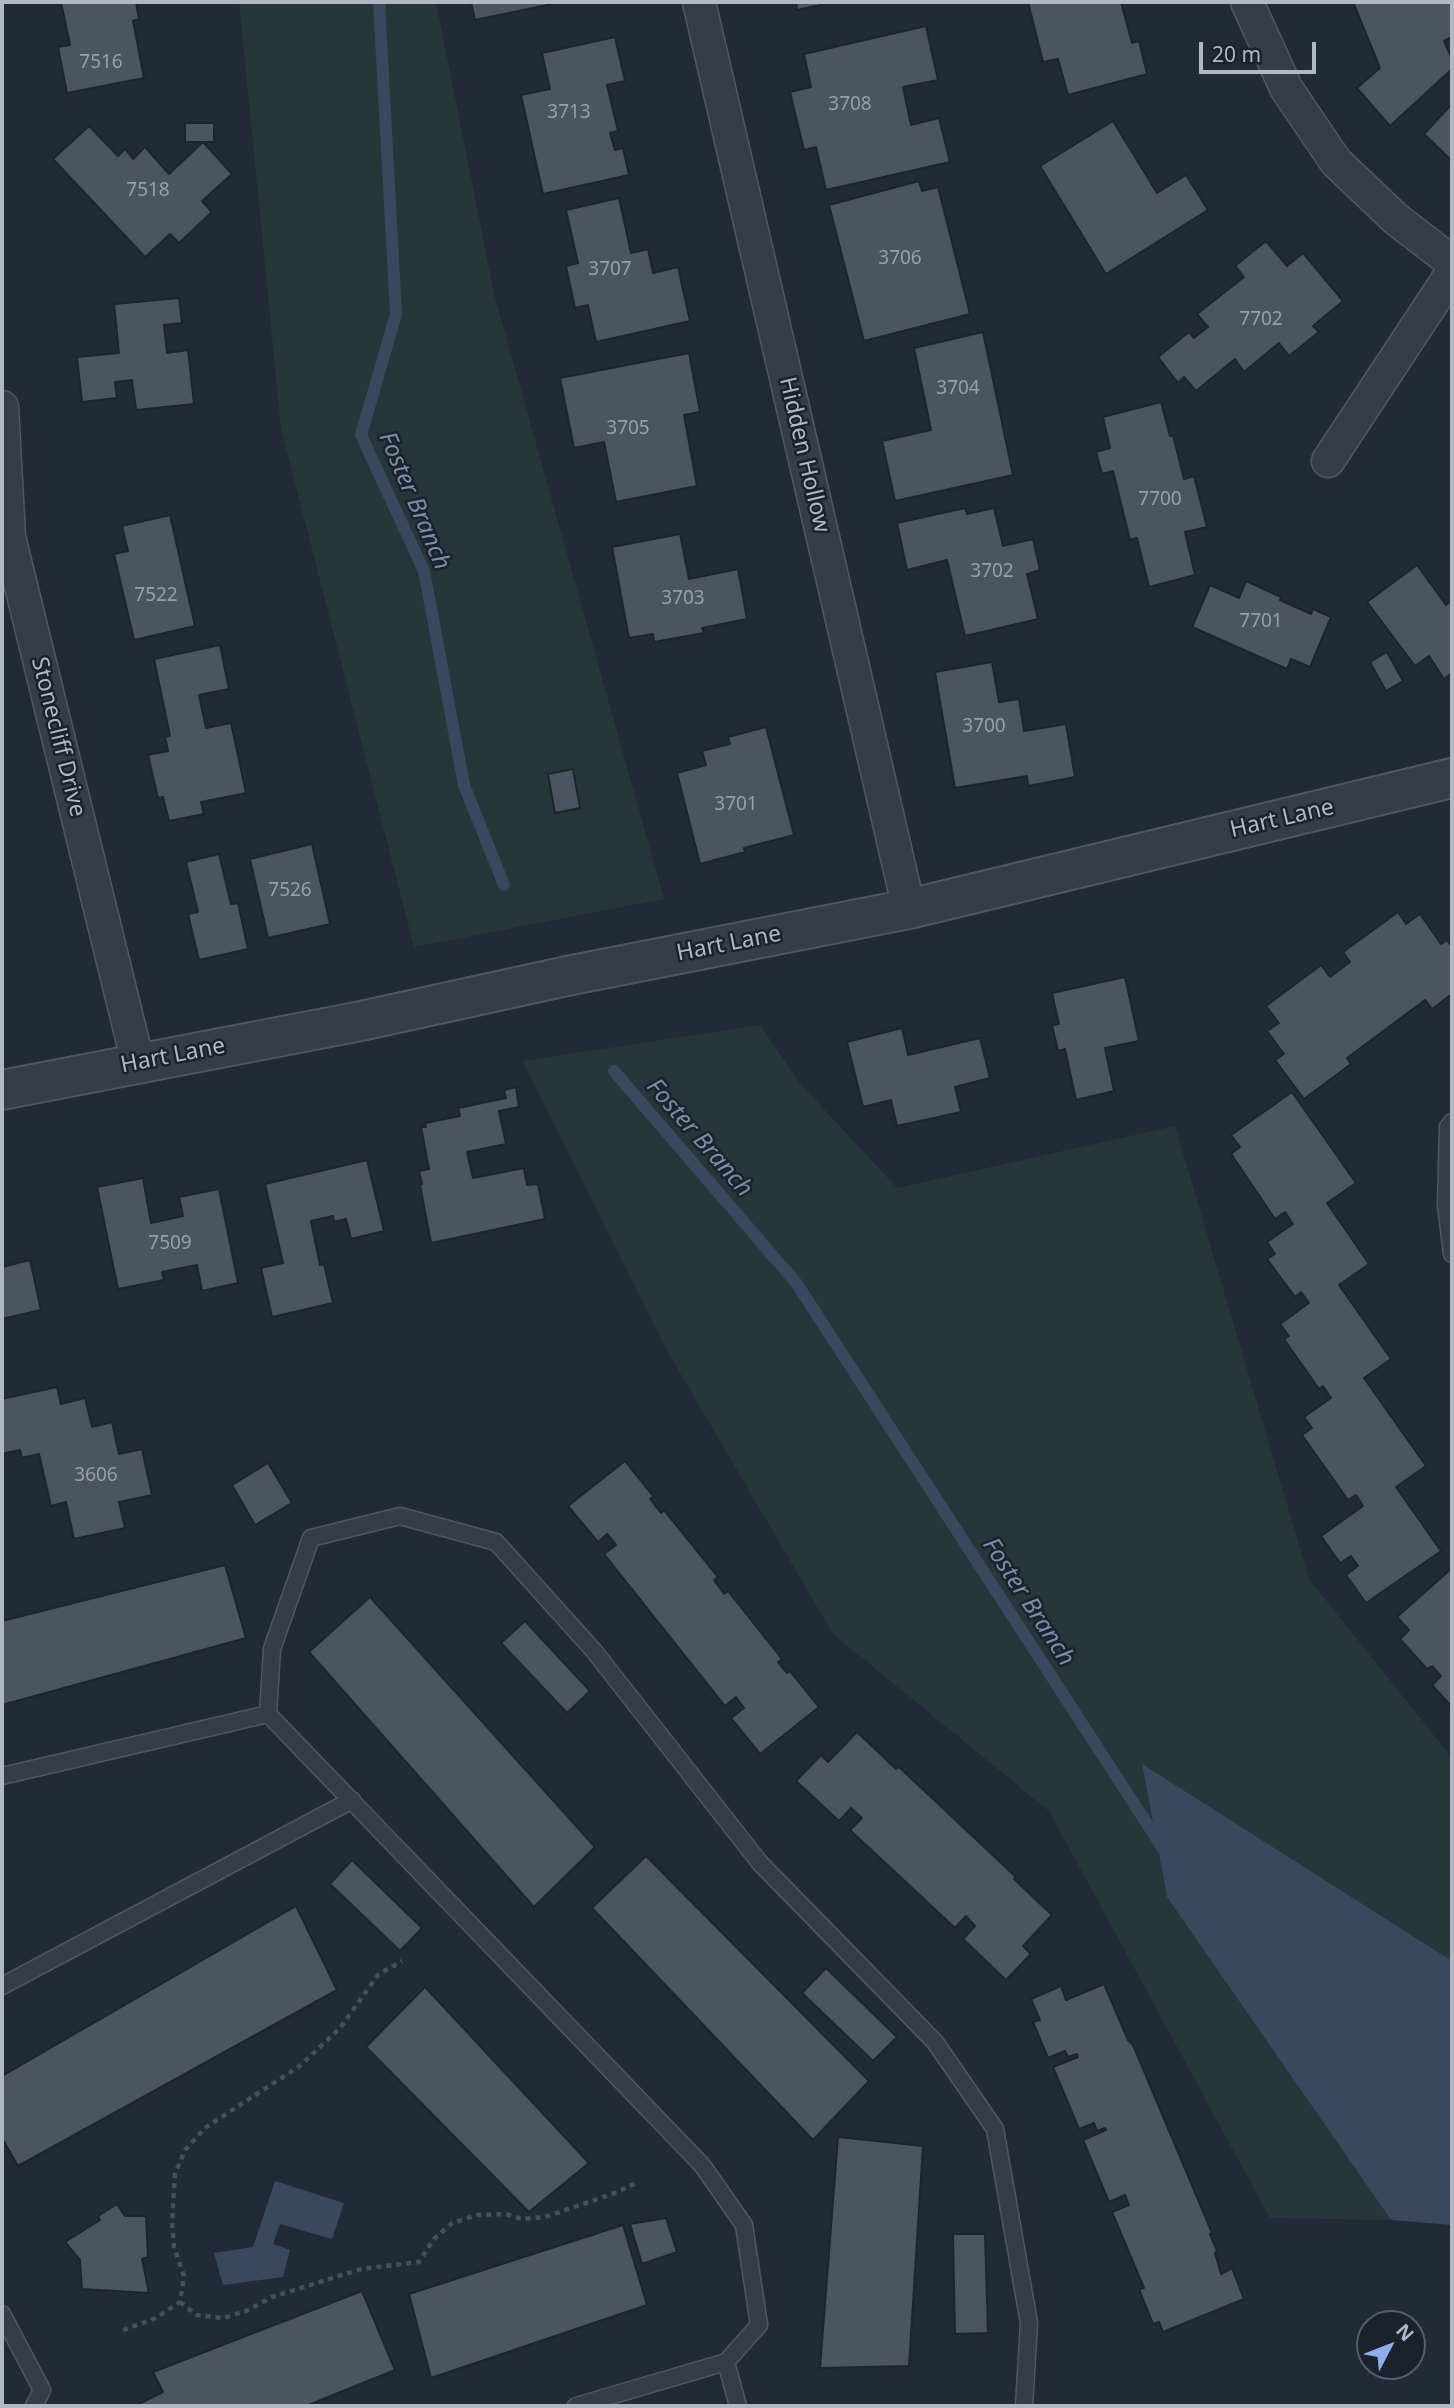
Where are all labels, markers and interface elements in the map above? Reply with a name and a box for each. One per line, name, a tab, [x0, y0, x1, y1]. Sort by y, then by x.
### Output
scale bar	[1202, 28, 1319, 72]
text: 20 m	[1212, 40, 1261, 68]
house number: 7516	[79, 52, 123, 74]
house number: 3708	[828, 94, 872, 116]
house number: 3713	[547, 102, 591, 124]
house number: 7518	[126, 180, 170, 202]
house number: 3706	[878, 248, 922, 270]
house number: 3707	[588, 259, 632, 281]
house number: 7702	[1239, 309, 1283, 331]
street label: Hidden Hollow	[773, 375, 835, 535]
house number: 3704	[936, 378, 980, 400]
house number: 3705	[606, 418, 650, 440]
water label: Foster Branch	[372, 428, 456, 574]
house number: 7700	[1138, 489, 1182, 511]
house number: 3702	[970, 561, 1014, 583]
house number: 7522	[134, 585, 178, 607]
house number: 3703	[661, 588, 705, 610]
house number: 7701	[1239, 611, 1283, 633]
street label: Stonecliff Drive	[25, 654, 91, 820]
house number: 3700	[962, 716, 1006, 738]
house number: 3701	[714, 794, 758, 816]
street label: Hart Lane	[1227, 794, 1337, 844]
house number: 7526	[268, 880, 312, 902]
street label: Hart Lane	[674, 920, 784, 968]
street label: Hart Lane	[118, 1032, 228, 1080]
water label: Foster Branch	[640, 1073, 758, 1203]
house number: 7509	[148, 1233, 192, 1255]
house number: 3606	[74, 1465, 118, 1487]
water label: Foster Branch	[976, 1533, 1080, 1671]
north arrow	[1356, 2310, 1426, 2380]
text: N	[1390, 2318, 1420, 2347]

